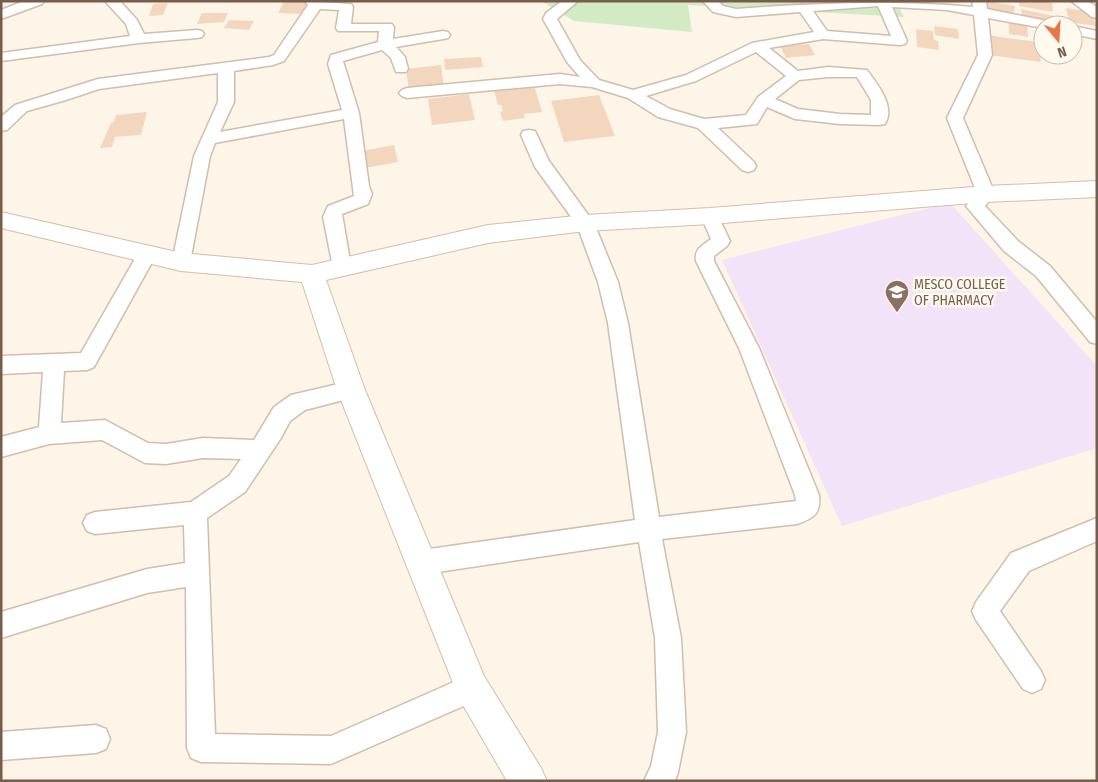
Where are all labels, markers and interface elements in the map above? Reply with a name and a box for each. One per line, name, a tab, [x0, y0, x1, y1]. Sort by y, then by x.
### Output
north arrow	[1033, 15, 1083, 65]
text: N	[1055, 43, 1068, 61]
place label: MESCO COLLEGE OF PHARMACY	[914, 276, 1006, 309]
school or university icon: MESCO COLLEGE OF PHARMACY	[884, 279, 910, 313]

